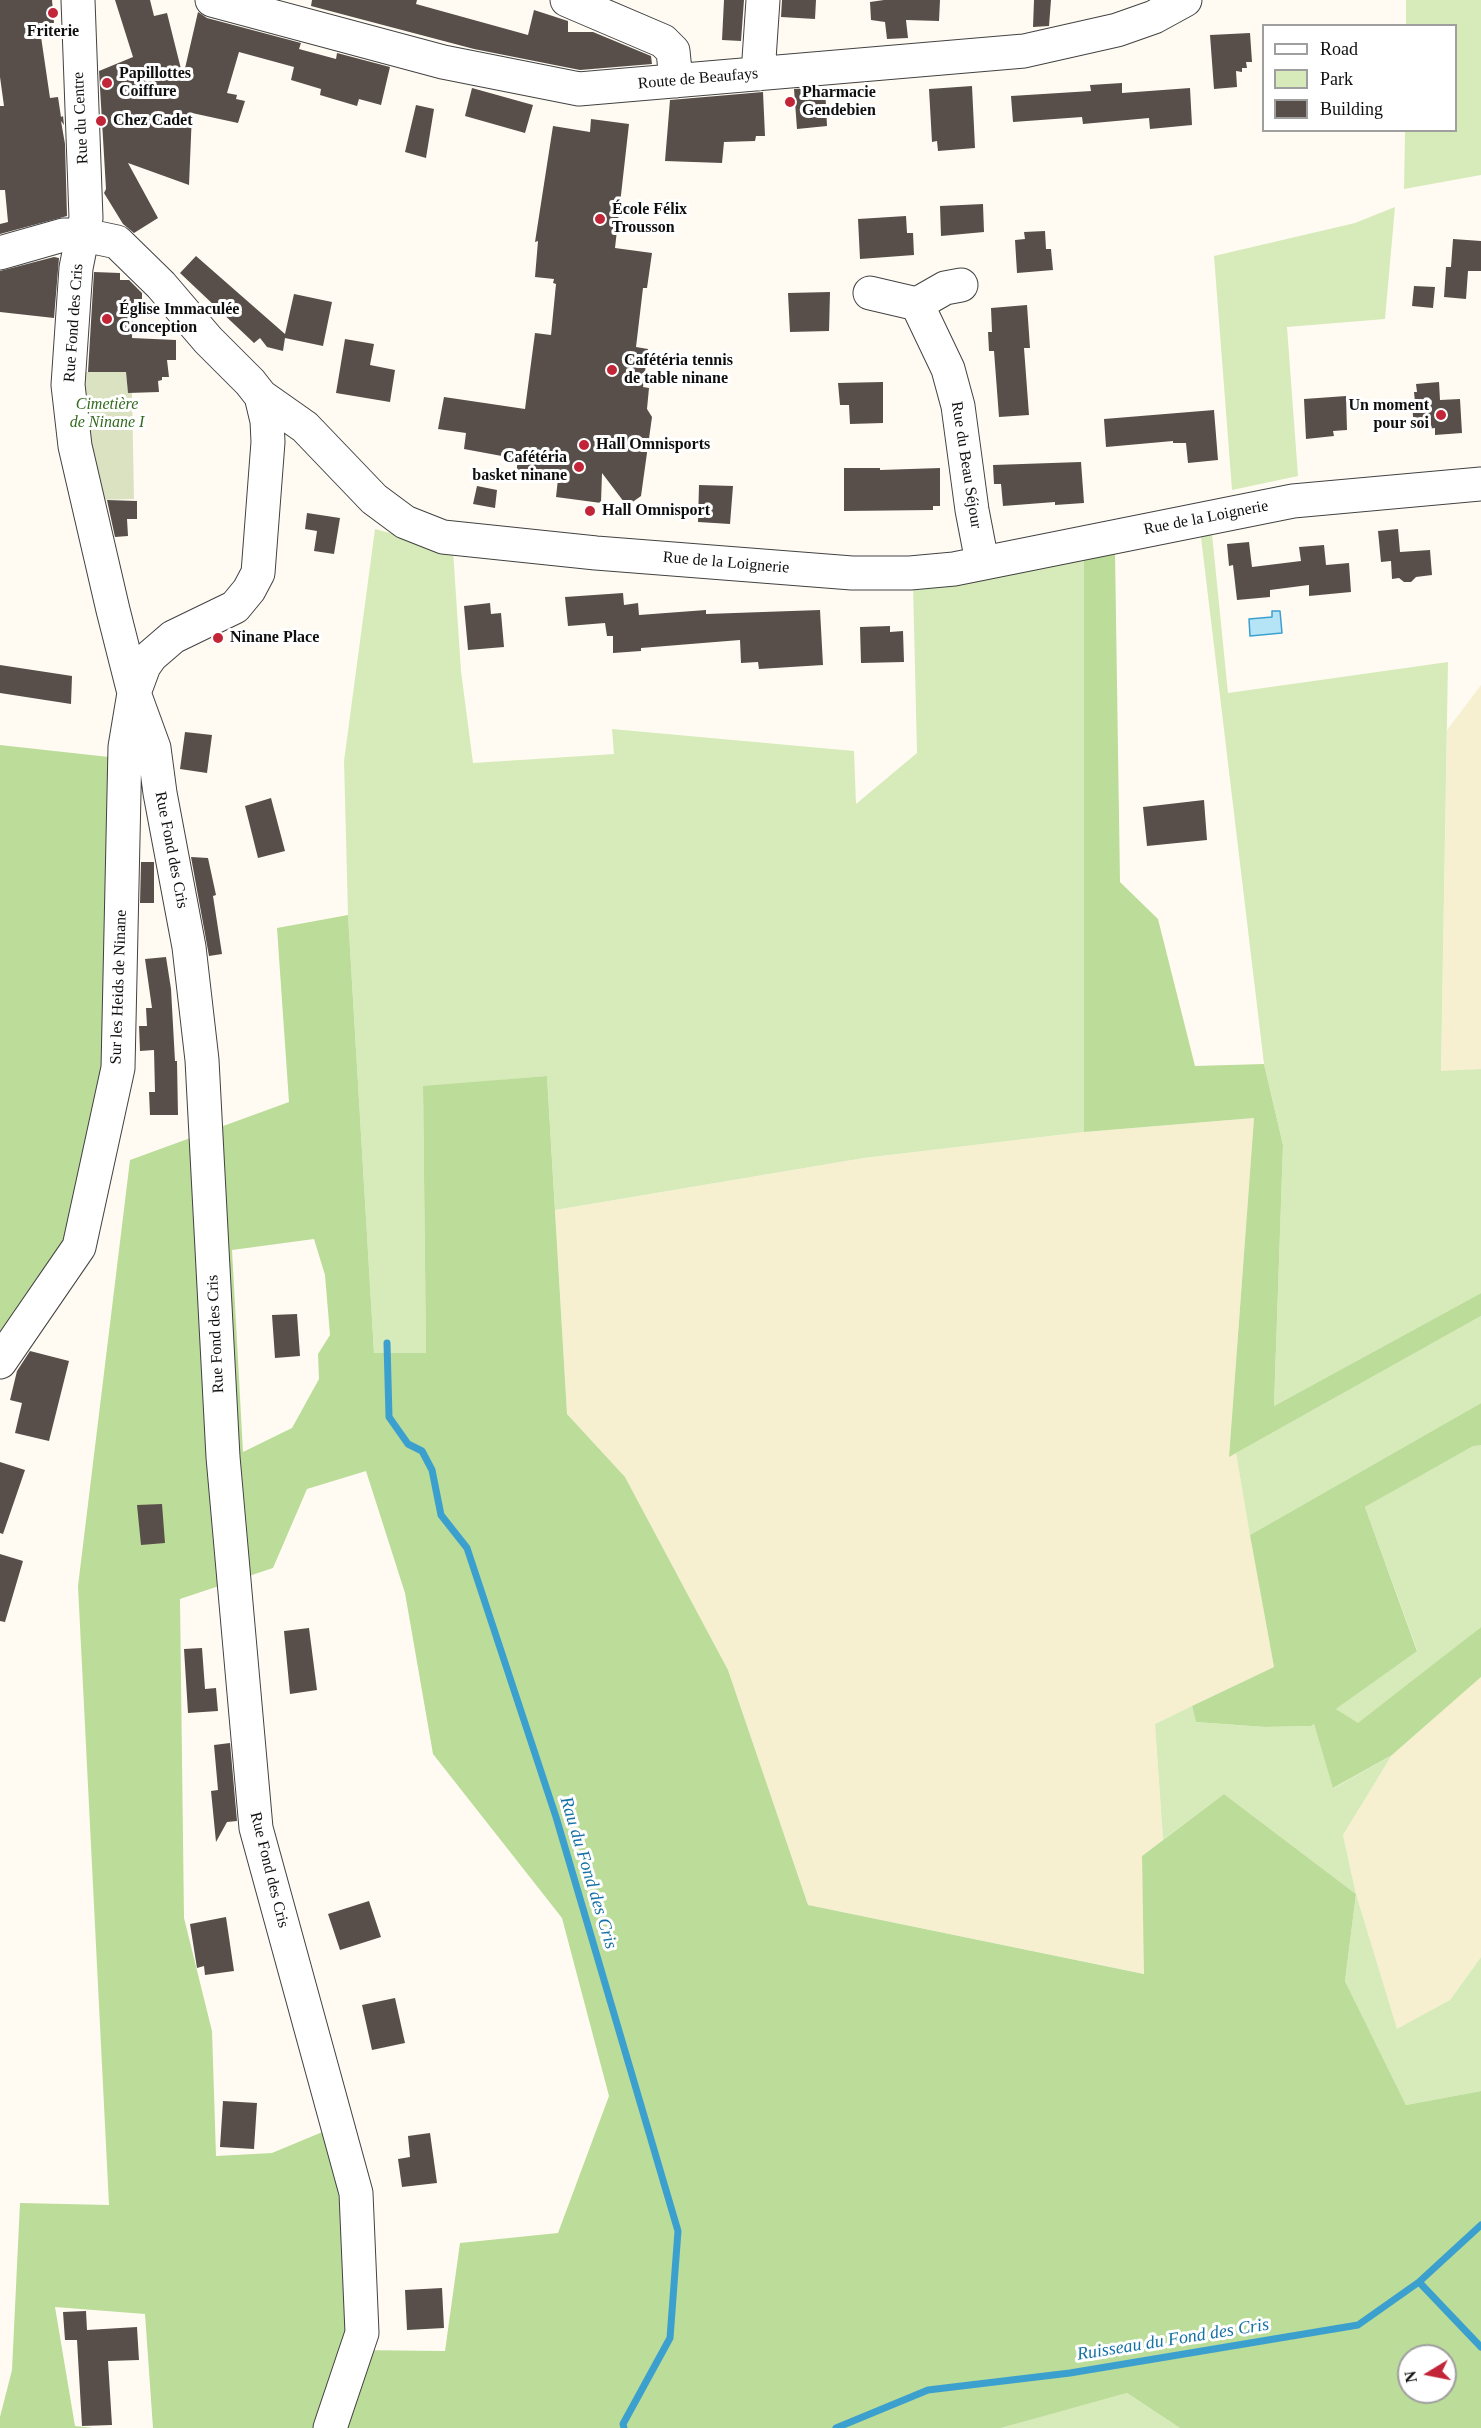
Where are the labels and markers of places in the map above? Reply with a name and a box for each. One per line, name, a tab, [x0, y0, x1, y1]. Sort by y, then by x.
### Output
marker: Friterie	[46, 6, 60, 20]
place label: Friterie	[27, 22, 79, 42]
place label: Papillottes Coiffure	[119, 64, 191, 102]
marker: Papillottes Coiffure	[100, 76, 114, 90]
place label: Pharmacie Gendebien	[802, 83, 876, 121]
marker: Pharmacie Gendebien	[783, 95, 797, 109]
place label: Chez Cadet	[113, 111, 193, 131]
marker: Chez Cadet	[94, 114, 108, 128]
place label: École Félix Trousson	[612, 200, 687, 238]
marker: École Félix Trousson	[593, 212, 607, 226]
place label: Église Immaculée Conception	[119, 300, 239, 338]
marker: Église Immaculée Conception	[100, 312, 114, 326]
place label: Cafétéria tennis de table ninane	[624, 351, 733, 389]
marker: Cafétéria tennis de table ninane	[605, 363, 619, 377]
place label: Un moment pour soi	[1349, 396, 1429, 434]
marker: Un moment pour soi	[1434, 408, 1448, 422]
place label: Hall Omnisports	[596, 435, 710, 455]
marker: Hall Omnisports	[577, 438, 591, 452]
place label: Cafétéria basket ninane	[472, 448, 567, 486]
marker: Cafétéria basket ninane	[572, 460, 586, 474]
place label: Hall Omnisport	[602, 501, 710, 521]
marker: Hall Omnisport	[583, 504, 597, 518]
place label: Ninane Place	[230, 628, 319, 648]
marker: Ninane Place	[211, 631, 225, 645]

